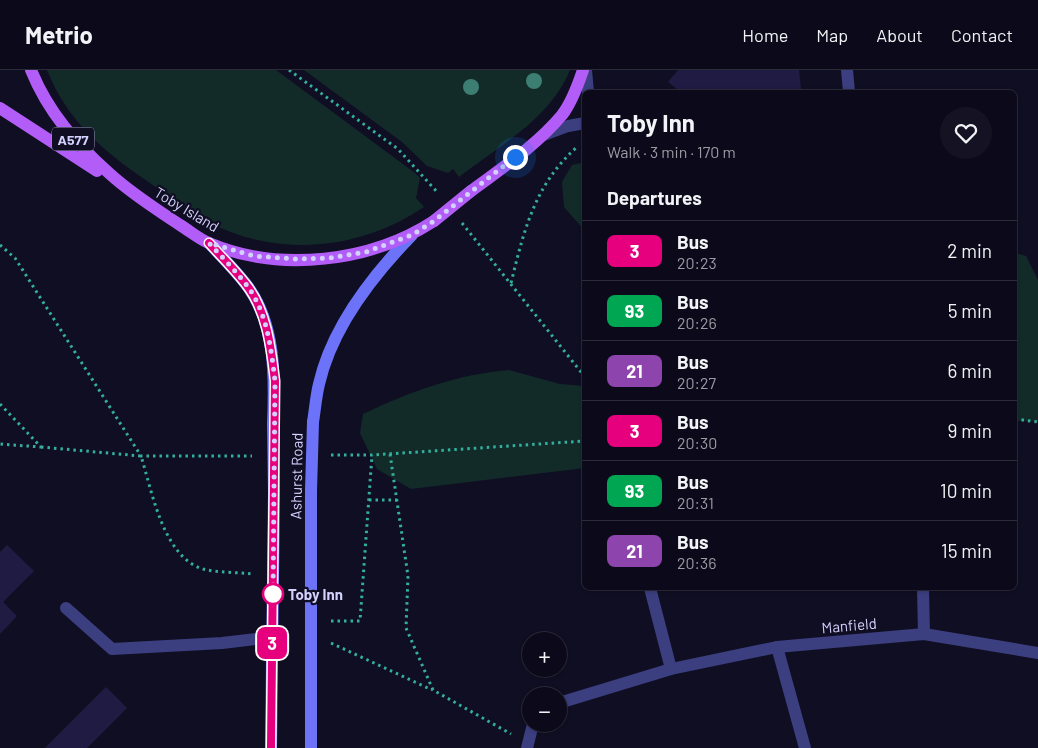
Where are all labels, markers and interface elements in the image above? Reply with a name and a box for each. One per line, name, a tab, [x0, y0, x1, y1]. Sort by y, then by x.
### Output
text: Metrio	[25, 20, 93, 49]
text: Home	[742, 24, 788, 46]
text: Map	[816, 24, 848, 46]
text: About	[876, 24, 923, 46]
text: Contact	[951, 24, 1013, 46]
button: heart	[940, 107, 992, 159]
text: Toby Inn	[607, 108, 695, 137]
road number: A577	[52, 128, 94, 150]
text: Walk · 3 min · 170 m	[607, 142, 736, 161]
your location	[503, 145, 528, 170]
street label: Toby Island	[151, 183, 223, 235]
text: Departures	[607, 186, 702, 209]
text: Bus	[677, 230, 709, 253]
text: 2 min	[947, 239, 992, 262]
text: 3	[630, 240, 639, 262]
text: 20:23	[677, 253, 717, 272]
text: Bus	[677, 290, 709, 313]
text: 5 min	[948, 299, 992, 322]
text: 93	[625, 300, 644, 322]
text: 20:26	[677, 313, 717, 332]
text: Bus	[677, 350, 709, 373]
text: 6 min	[948, 359, 992, 382]
text: 21	[626, 360, 643, 382]
text: 20:27	[677, 373, 716, 392]
text: Bus	[677, 410, 709, 433]
text: 9 min	[948, 419, 992, 442]
text: 3	[630, 420, 639, 442]
street label: Ashurst Road	[286, 433, 306, 519]
text: 20:30	[677, 433, 717, 452]
text: Bus	[677, 470, 709, 493]
text: 10 min	[940, 479, 992, 502]
text: 93	[625, 480, 644, 502]
text: 20:31	[677, 493, 714, 512]
text: Bus	[677, 530, 709, 553]
text: 15 min	[941, 539, 992, 562]
text: 21	[626, 540, 643, 562]
text: 20:36	[677, 553, 717, 572]
marker: Toby Inn	[262, 583, 284, 605]
place label: Toby Inn	[288, 585, 343, 603]
street label: Manfield	[821, 614, 877, 636]
line badge: 3	[256, 627, 288, 659]
text: 3	[267, 632, 277, 654]
map controls	[522, 632, 567, 732]
button: +	[522, 632, 567, 677]
button: −	[522, 687, 567, 732]

